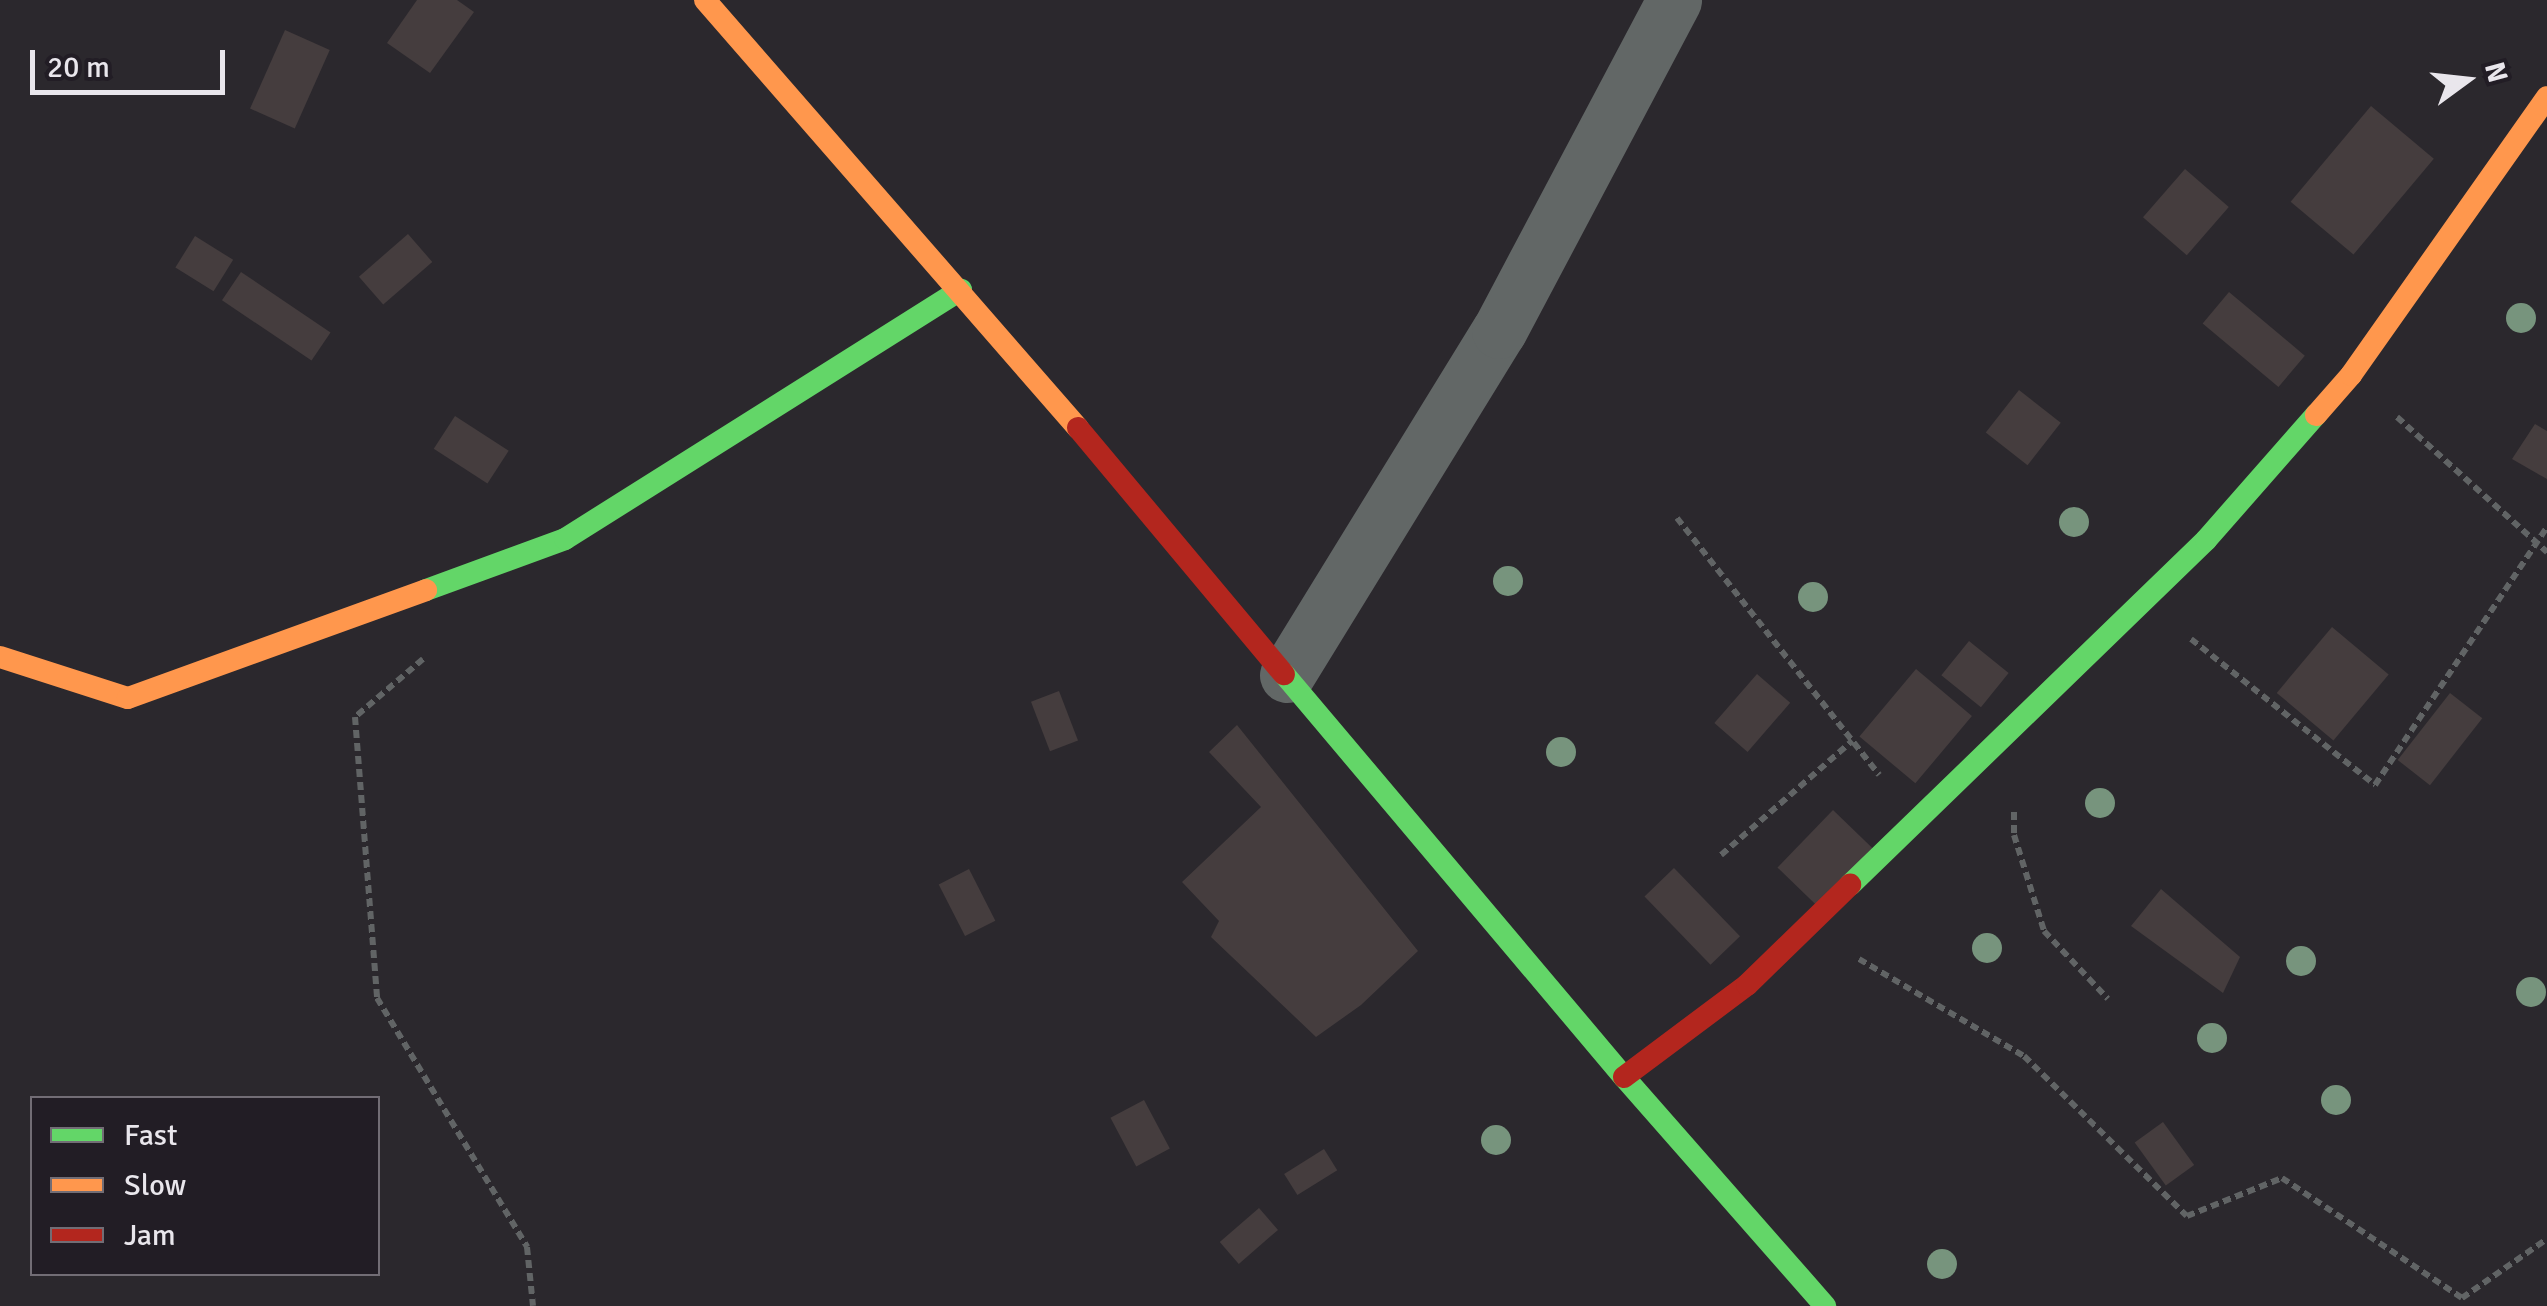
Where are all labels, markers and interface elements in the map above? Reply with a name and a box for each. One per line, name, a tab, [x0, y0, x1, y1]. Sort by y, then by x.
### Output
scale bar	[35, 30, 230, 92]
north arrow	[2417, 30, 2517, 130]
text: 20 m	[47, 49, 110, 86]
text: N	[2477, 58, 2515, 86]
legend	[30, 1096, 380, 1276]
text: Fast	[124, 1117, 177, 1154]
text: Slow	[124, 1167, 186, 1204]
text: Jam	[124, 1217, 176, 1254]

